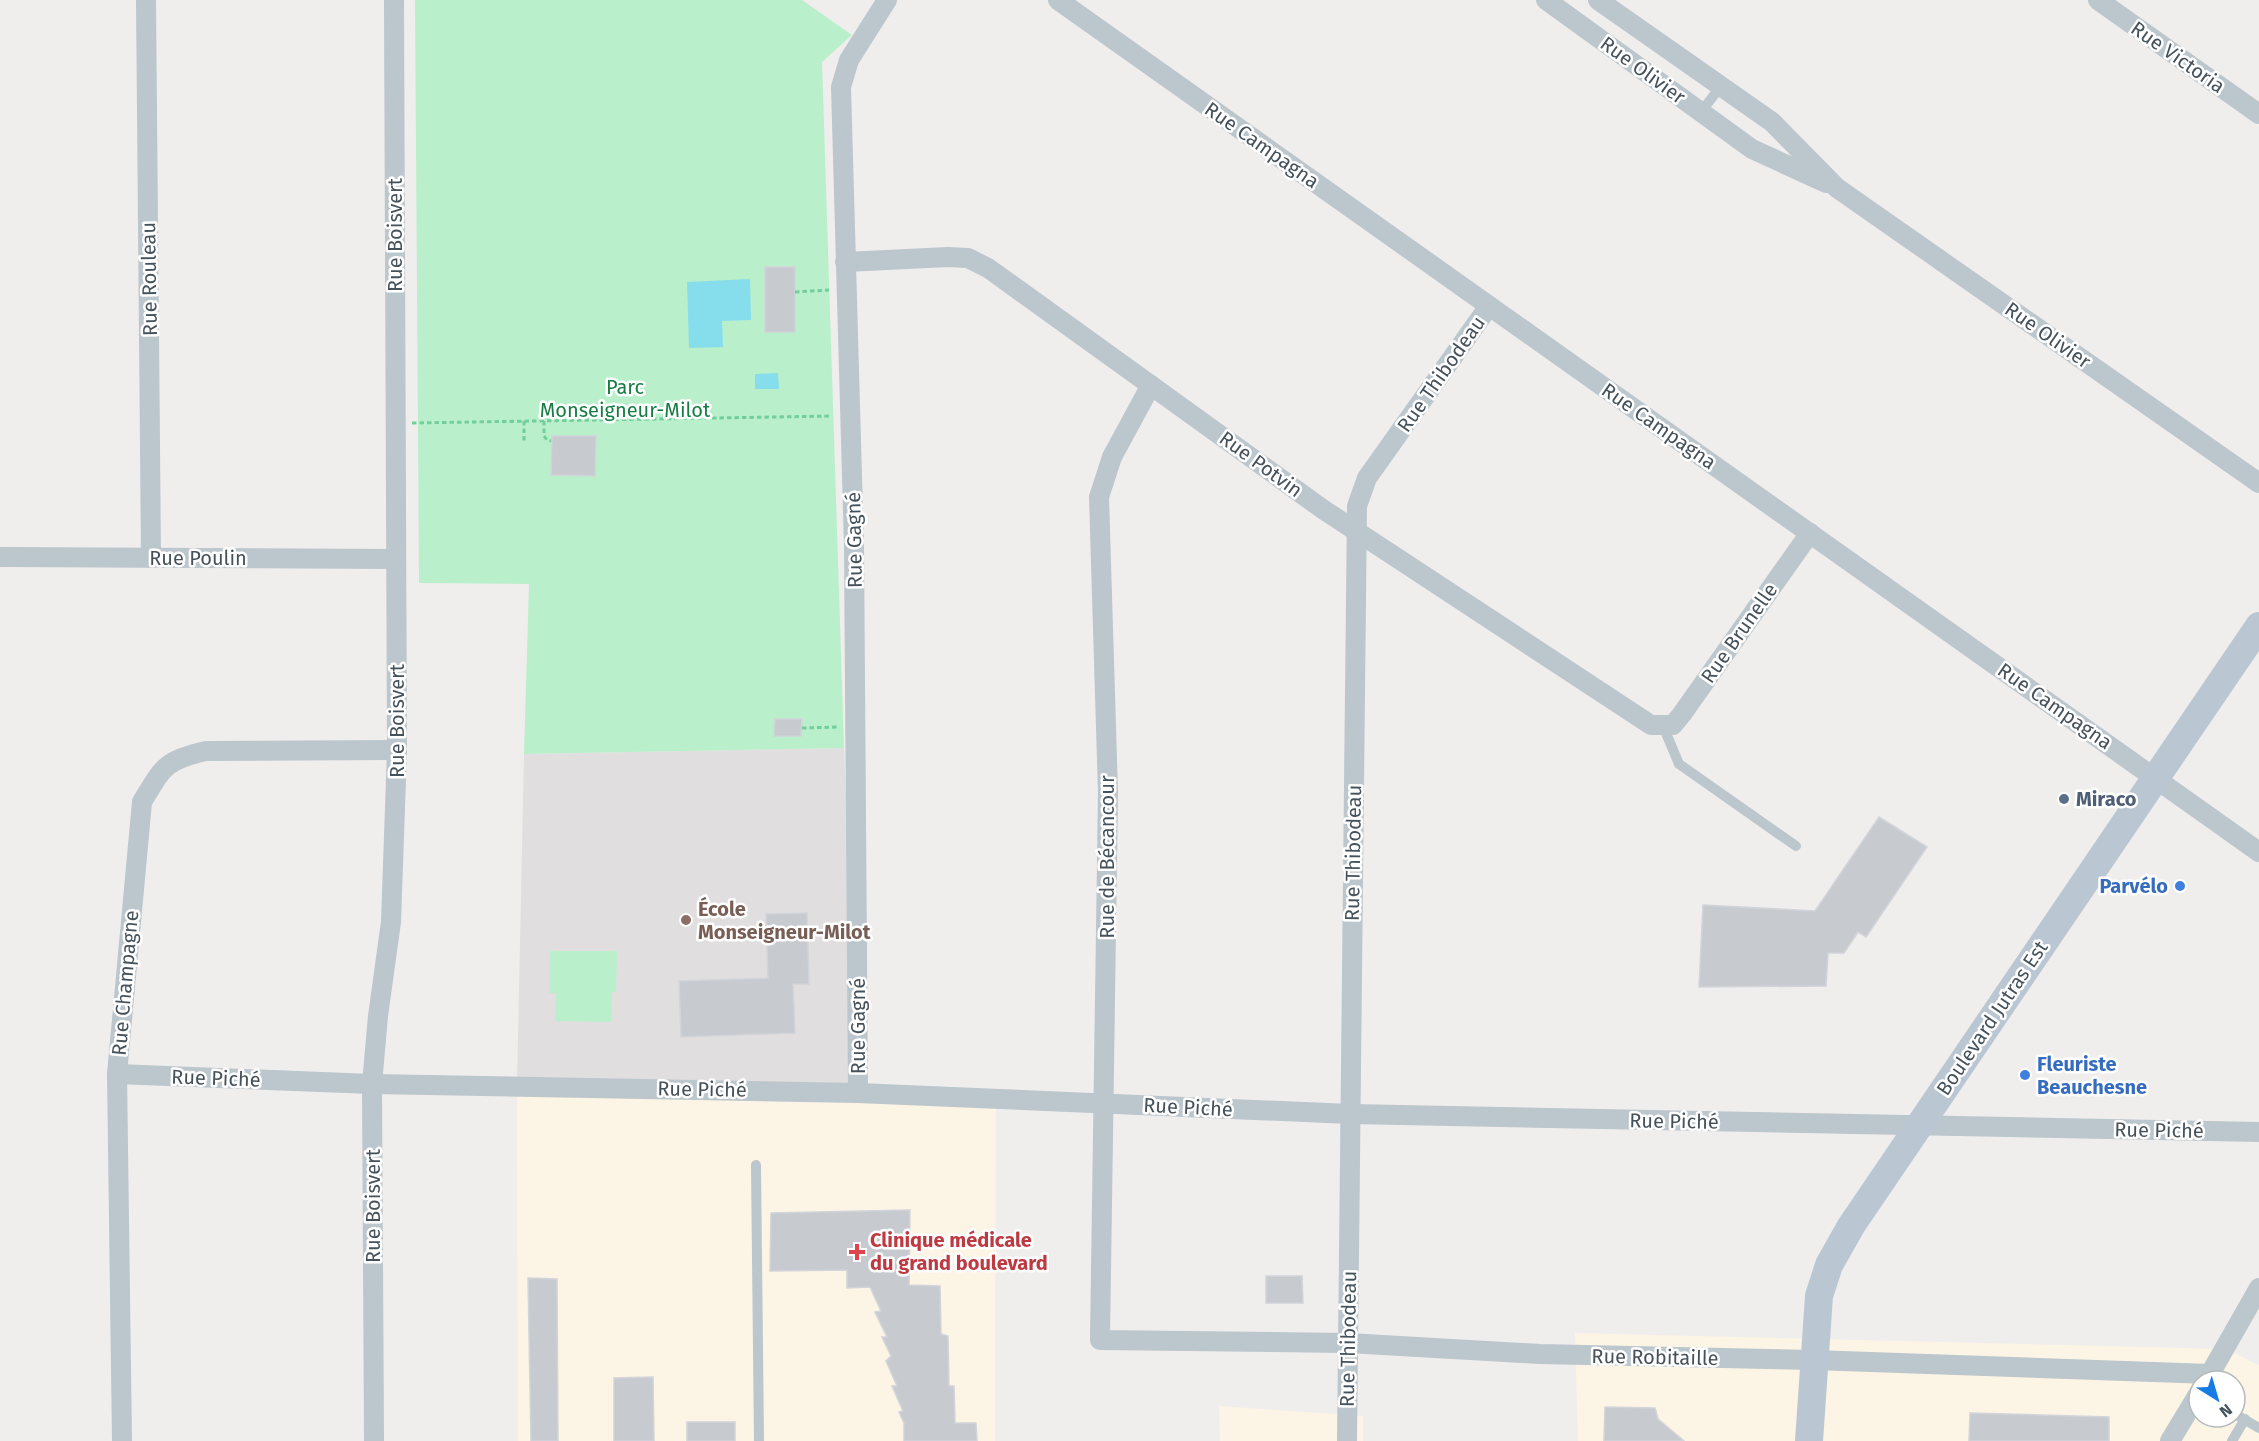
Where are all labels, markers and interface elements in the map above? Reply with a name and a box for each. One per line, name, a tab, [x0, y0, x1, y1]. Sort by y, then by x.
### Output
street label: Rue Victoria	[2126, 16, 2230, 98]
street label: Rue Olivier	[1596, 31, 1690, 109]
street label: Rue Campagna	[1200, 97, 1324, 193]
street label: Rue Boisvert	[383, 177, 407, 292]
street label: Rue Rouleau	[136, 222, 162, 336]
street label: Rue Olivier	[2000, 297, 2096, 373]
street label: Rue Thibodeau	[1392, 311, 1490, 437]
park label: Parc Monseigneur-Milot	[540, 375, 711, 422]
street label: Rue Campagna	[1597, 378, 1721, 474]
street label: Rue Potvin	[1215, 426, 1307, 502]
street label: Rue Gagné	[841, 492, 867, 588]
street label: Rue Poulin	[149, 546, 247, 570]
street label: Rue Brunelle	[1696, 578, 1782, 688]
street label: Rue Campagna	[1993, 658, 2117, 754]
street label: Rue Boisvert	[385, 663, 409, 778]
street label: Rue de Bécancour	[1095, 775, 1119, 939]
street label: Rue Thibodeau	[1340, 785, 1366, 921]
place label: Miraco	[2076, 787, 2137, 811]
marker: Miraco	[2057, 792, 2071, 806]
place label: Parvélo	[2099, 874, 2168, 898]
marker: Parvélo	[2173, 879, 2187, 893]
place label: École Monseigneur-Milot	[698, 896, 871, 944]
street label: Rue Champagne	[107, 909, 143, 1057]
marker: École Monseigneur-Milot	[679, 913, 693, 927]
street label: Boulevard Jutras Est	[1931, 935, 2053, 1100]
street label: Rue Gagné	[846, 978, 870, 1074]
place label: Fleuriste Beauchesne	[2037, 1052, 2147, 1099]
street label: Rue Piché	[171, 1064, 261, 1092]
marker: Fleuriste Beauchesne	[2018, 1068, 2032, 1082]
street label: Rue Piché	[657, 1076, 747, 1102]
street label: Rue Piché	[1143, 1093, 1233, 1121]
street label: Rue Piché	[1629, 1108, 1719, 1134]
street label: Rue Piché	[2114, 1117, 2204, 1143]
street label: Rue Boisvert	[361, 1148, 385, 1263]
place label: Clinique médicale du grand boulevard	[870, 1228, 1048, 1275]
marker: Clinique médicale du grand boulevard	[848, 1243, 866, 1261]
street label: Rue Thibodeau	[1335, 1271, 1361, 1407]
street label: Rue Robitaille	[1591, 1344, 1719, 1370]
north arrow	[2187, 1369, 2247, 1429]
text: N	[2216, 1400, 2236, 1421]

